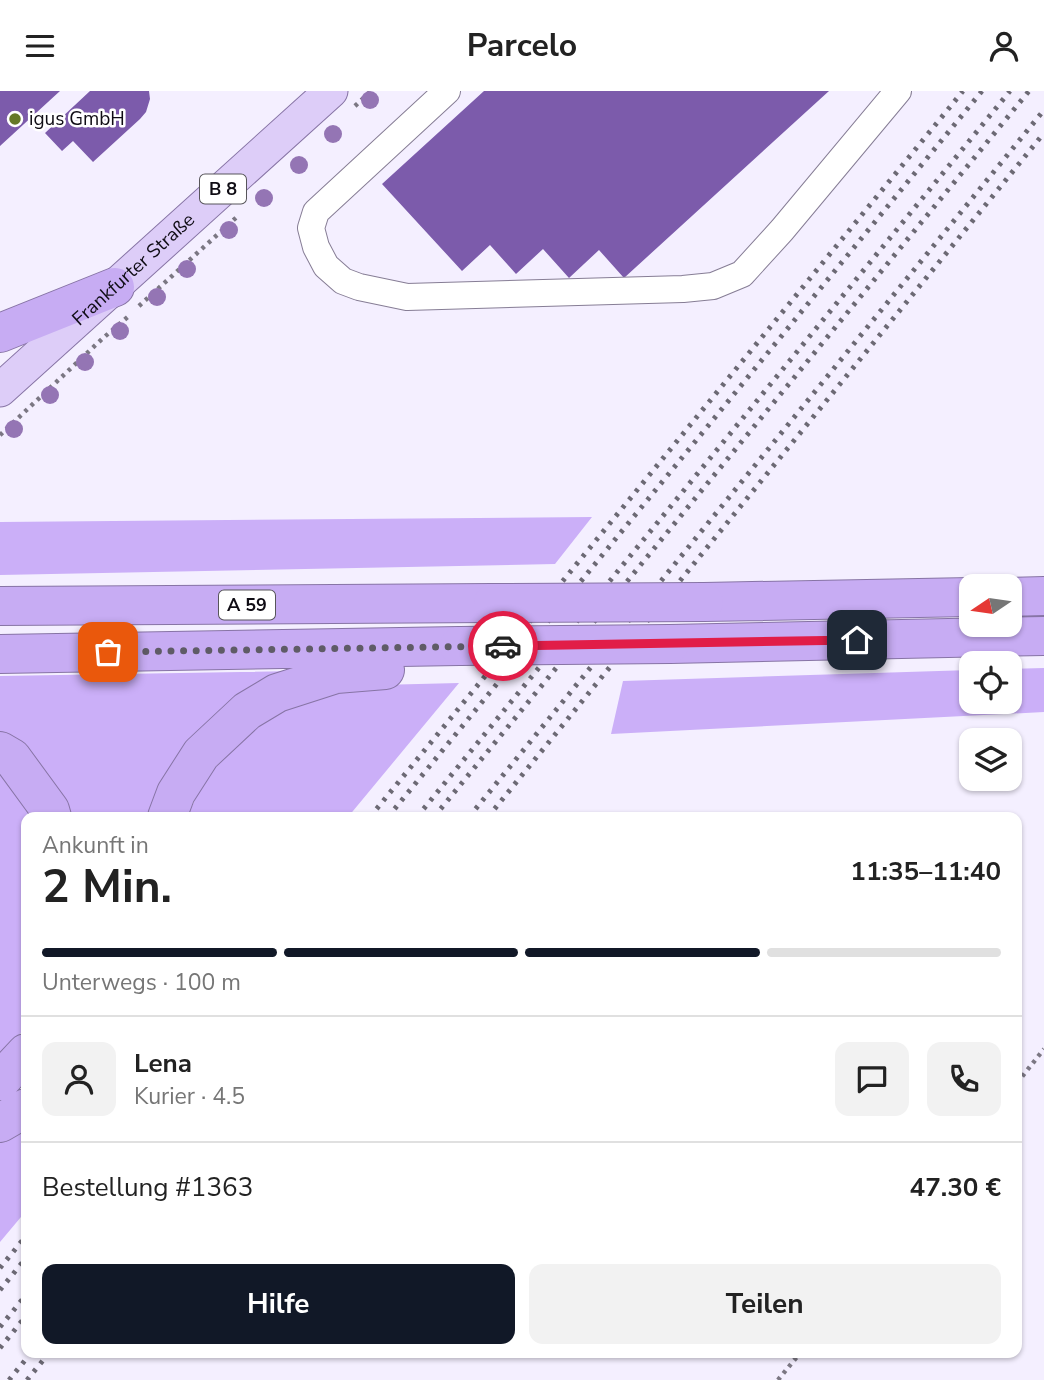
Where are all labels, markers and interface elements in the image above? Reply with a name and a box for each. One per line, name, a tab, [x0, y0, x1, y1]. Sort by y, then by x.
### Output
text: Parcelo	[467, 24, 577, 67]
icon: menu	[21, 27, 59, 65]
icon: person	[985, 27, 1023, 65]
place label: igus GmbH	[29, 106, 125, 132]
marker: igus GmbH	[7, 111, 23, 127]
road number: B 8	[200, 175, 246, 204]
street label: Frankfurter Straße	[67, 207, 201, 332]
north arrow	[959, 574, 1022, 637]
map controls	[959, 574, 1022, 791]
road number: A 59	[219, 591, 275, 619]
pin	[827, 610, 887, 670]
courier	[468, 611, 538, 681]
icon: home	[838, 621, 876, 659]
pin	[78, 622, 138, 682]
icon: car	[484, 627, 522, 665]
icon: bag	[89, 633, 127, 671]
button: locate	[959, 651, 1022, 714]
button: layers	[959, 728, 1022, 791]
text: Ankunft in	[42, 830, 149, 861]
text: 11:35–11:40	[850, 854, 1001, 889]
text: 2 Min.	[42, 855, 172, 918]
text: Unterwegs · 100 m	[42, 967, 241, 998]
button: person	[42, 1042, 116, 1116]
button: chat	[835, 1042, 909, 1116]
button: phone	[927, 1042, 1001, 1116]
text: Lena	[134, 1046, 192, 1081]
text: Kurier · 4.5	[134, 1081, 245, 1112]
text: Bestellung #1363	[42, 1170, 253, 1205]
text: 47.30 €	[910, 1170, 1001, 1205]
button: Hilfe	[42, 1264, 515, 1344]
button: Teilen	[529, 1264, 1001, 1344]

